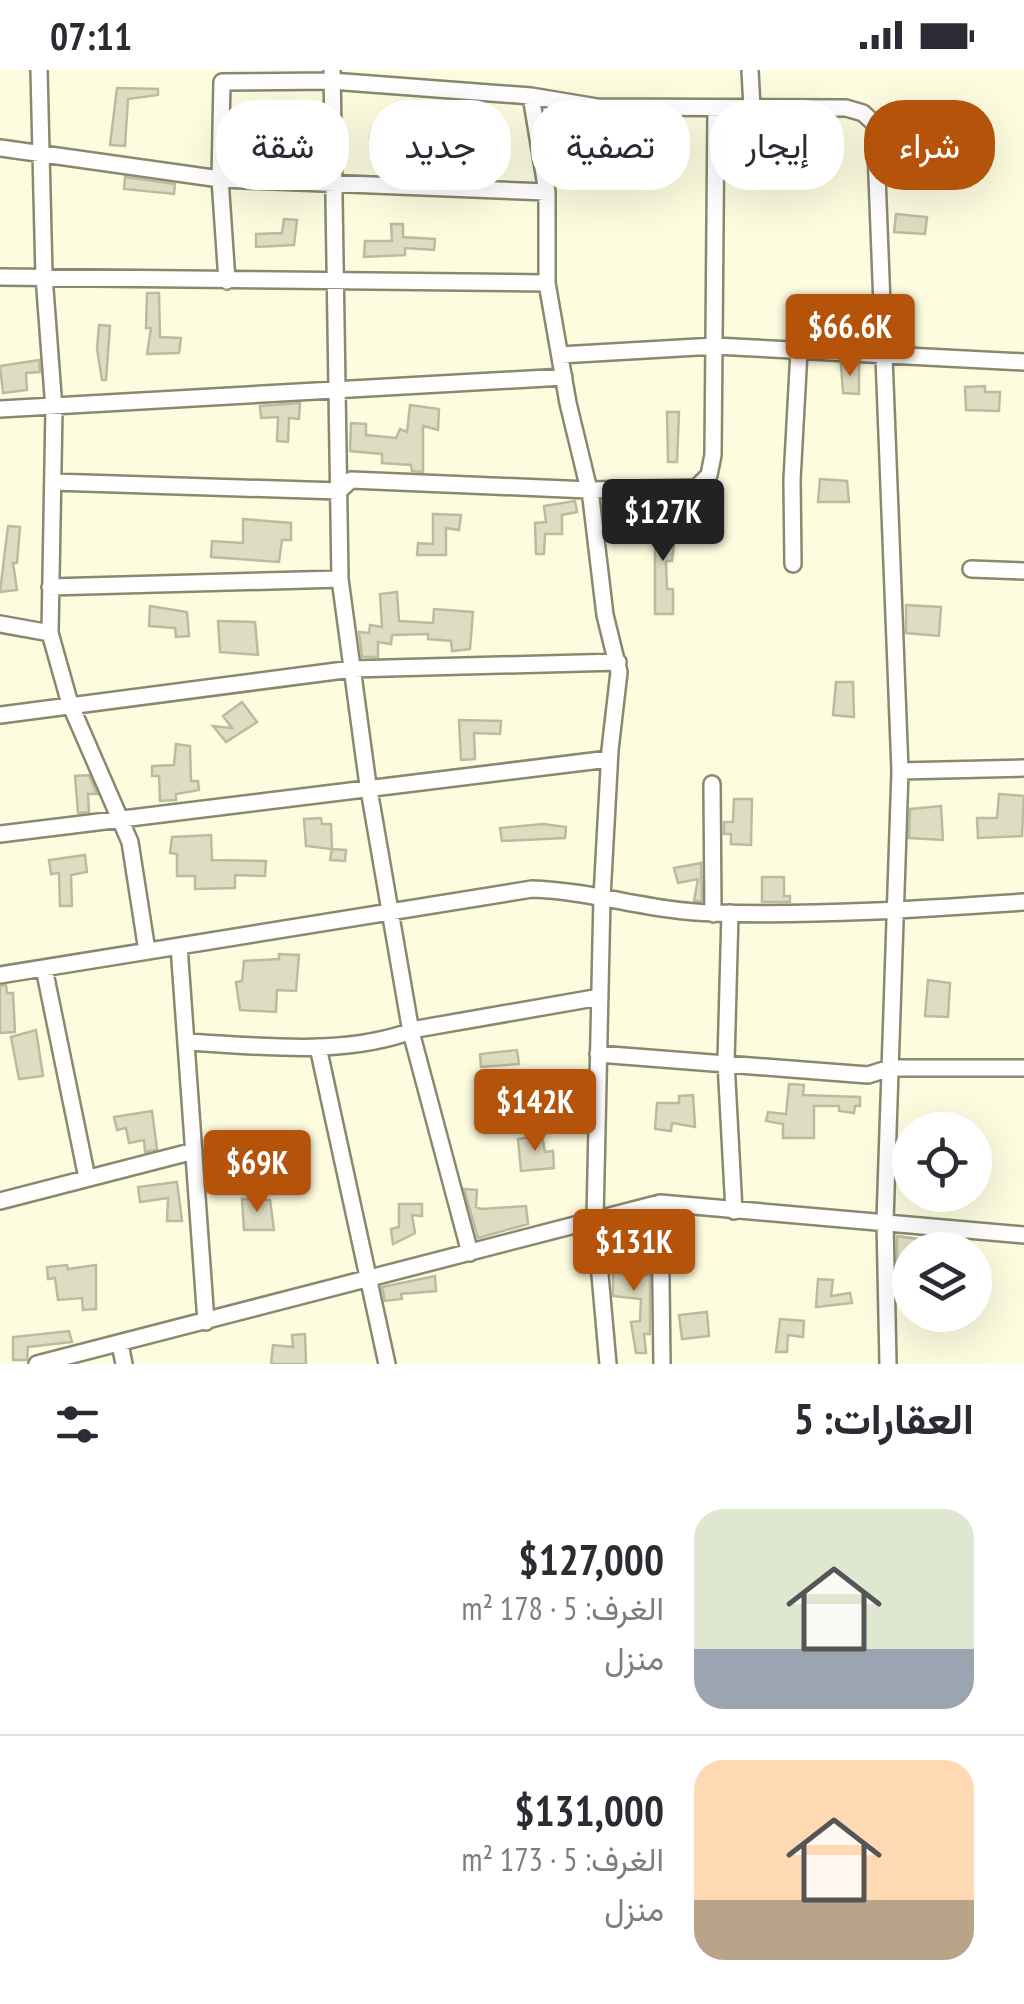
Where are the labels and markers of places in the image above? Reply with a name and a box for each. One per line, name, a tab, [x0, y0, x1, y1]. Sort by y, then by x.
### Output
pin: $66.6K	[769, 294, 931, 379]
pin: $127K	[593, 479, 733, 564]
pin: $142K	[465, 1069, 605, 1154]
pin: $69K	[198, 1130, 316, 1215]
pin: $131K	[564, 1209, 704, 1294]

